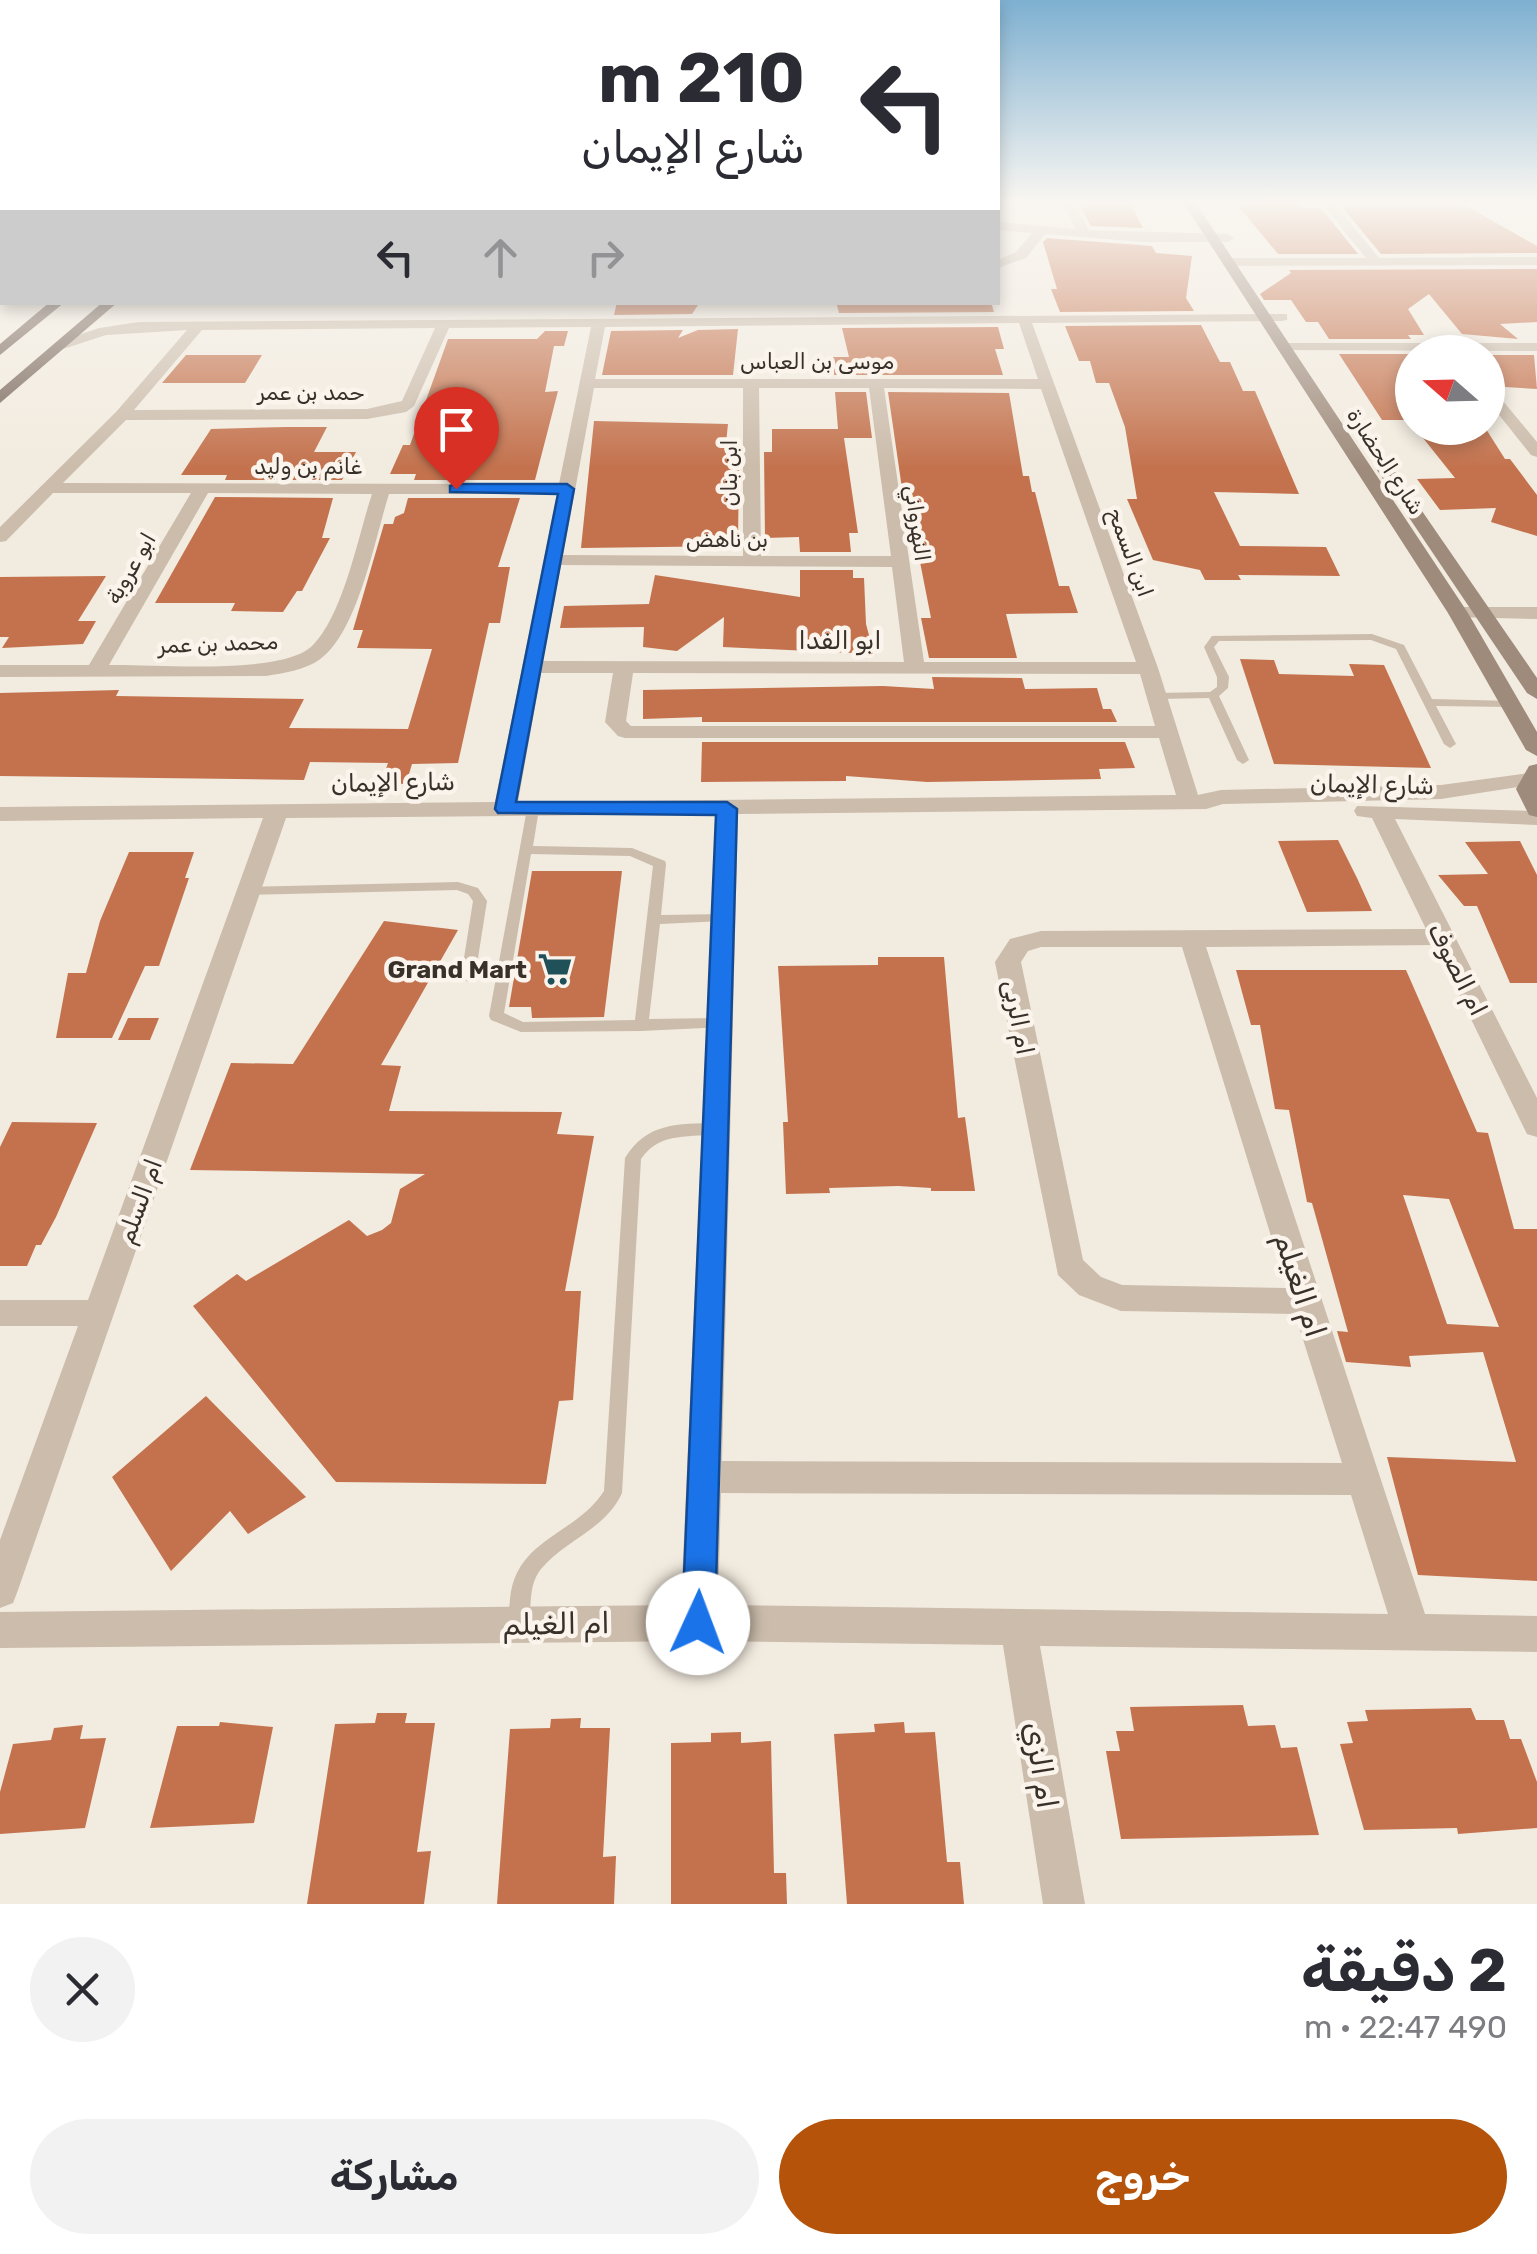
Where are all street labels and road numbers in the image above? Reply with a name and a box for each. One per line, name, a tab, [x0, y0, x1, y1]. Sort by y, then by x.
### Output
street label: موسى بن العباس	[740, 348, 894, 375]
street label: حمد بن عمر	[255, 379, 365, 406]
street label: شارع الحضارة	[1339, 403, 1430, 521]
street label: ابن بنان	[716, 439, 743, 507]
street label: غانم بن وليد	[254, 453, 362, 481]
street label: النهرواني	[896, 483, 936, 564]
street label: ابن السمح	[1100, 504, 1159, 601]
street label: بن ناهض	[686, 526, 768, 553]
street label: ابو عروبة	[99, 528, 162, 609]
street label: ابو الفدا	[799, 626, 881, 656]
street label: محمد بن عمر	[156, 628, 279, 659]
street label: شارع الإيمان	[331, 767, 455, 801]
street label: شارع الإيمان	[1310, 769, 1434, 803]
street label: ام الصوف	[1421, 918, 1493, 1021]
street label: ام الربى	[996, 977, 1040, 1057]
street label: ام السلم	[111, 1155, 170, 1248]
street label: ام الغيلم	[1265, 1228, 1334, 1342]
street label: ام الغيلم	[502, 1605, 610, 1644]
street label: ام الزي	[1013, 1719, 1066, 1811]

